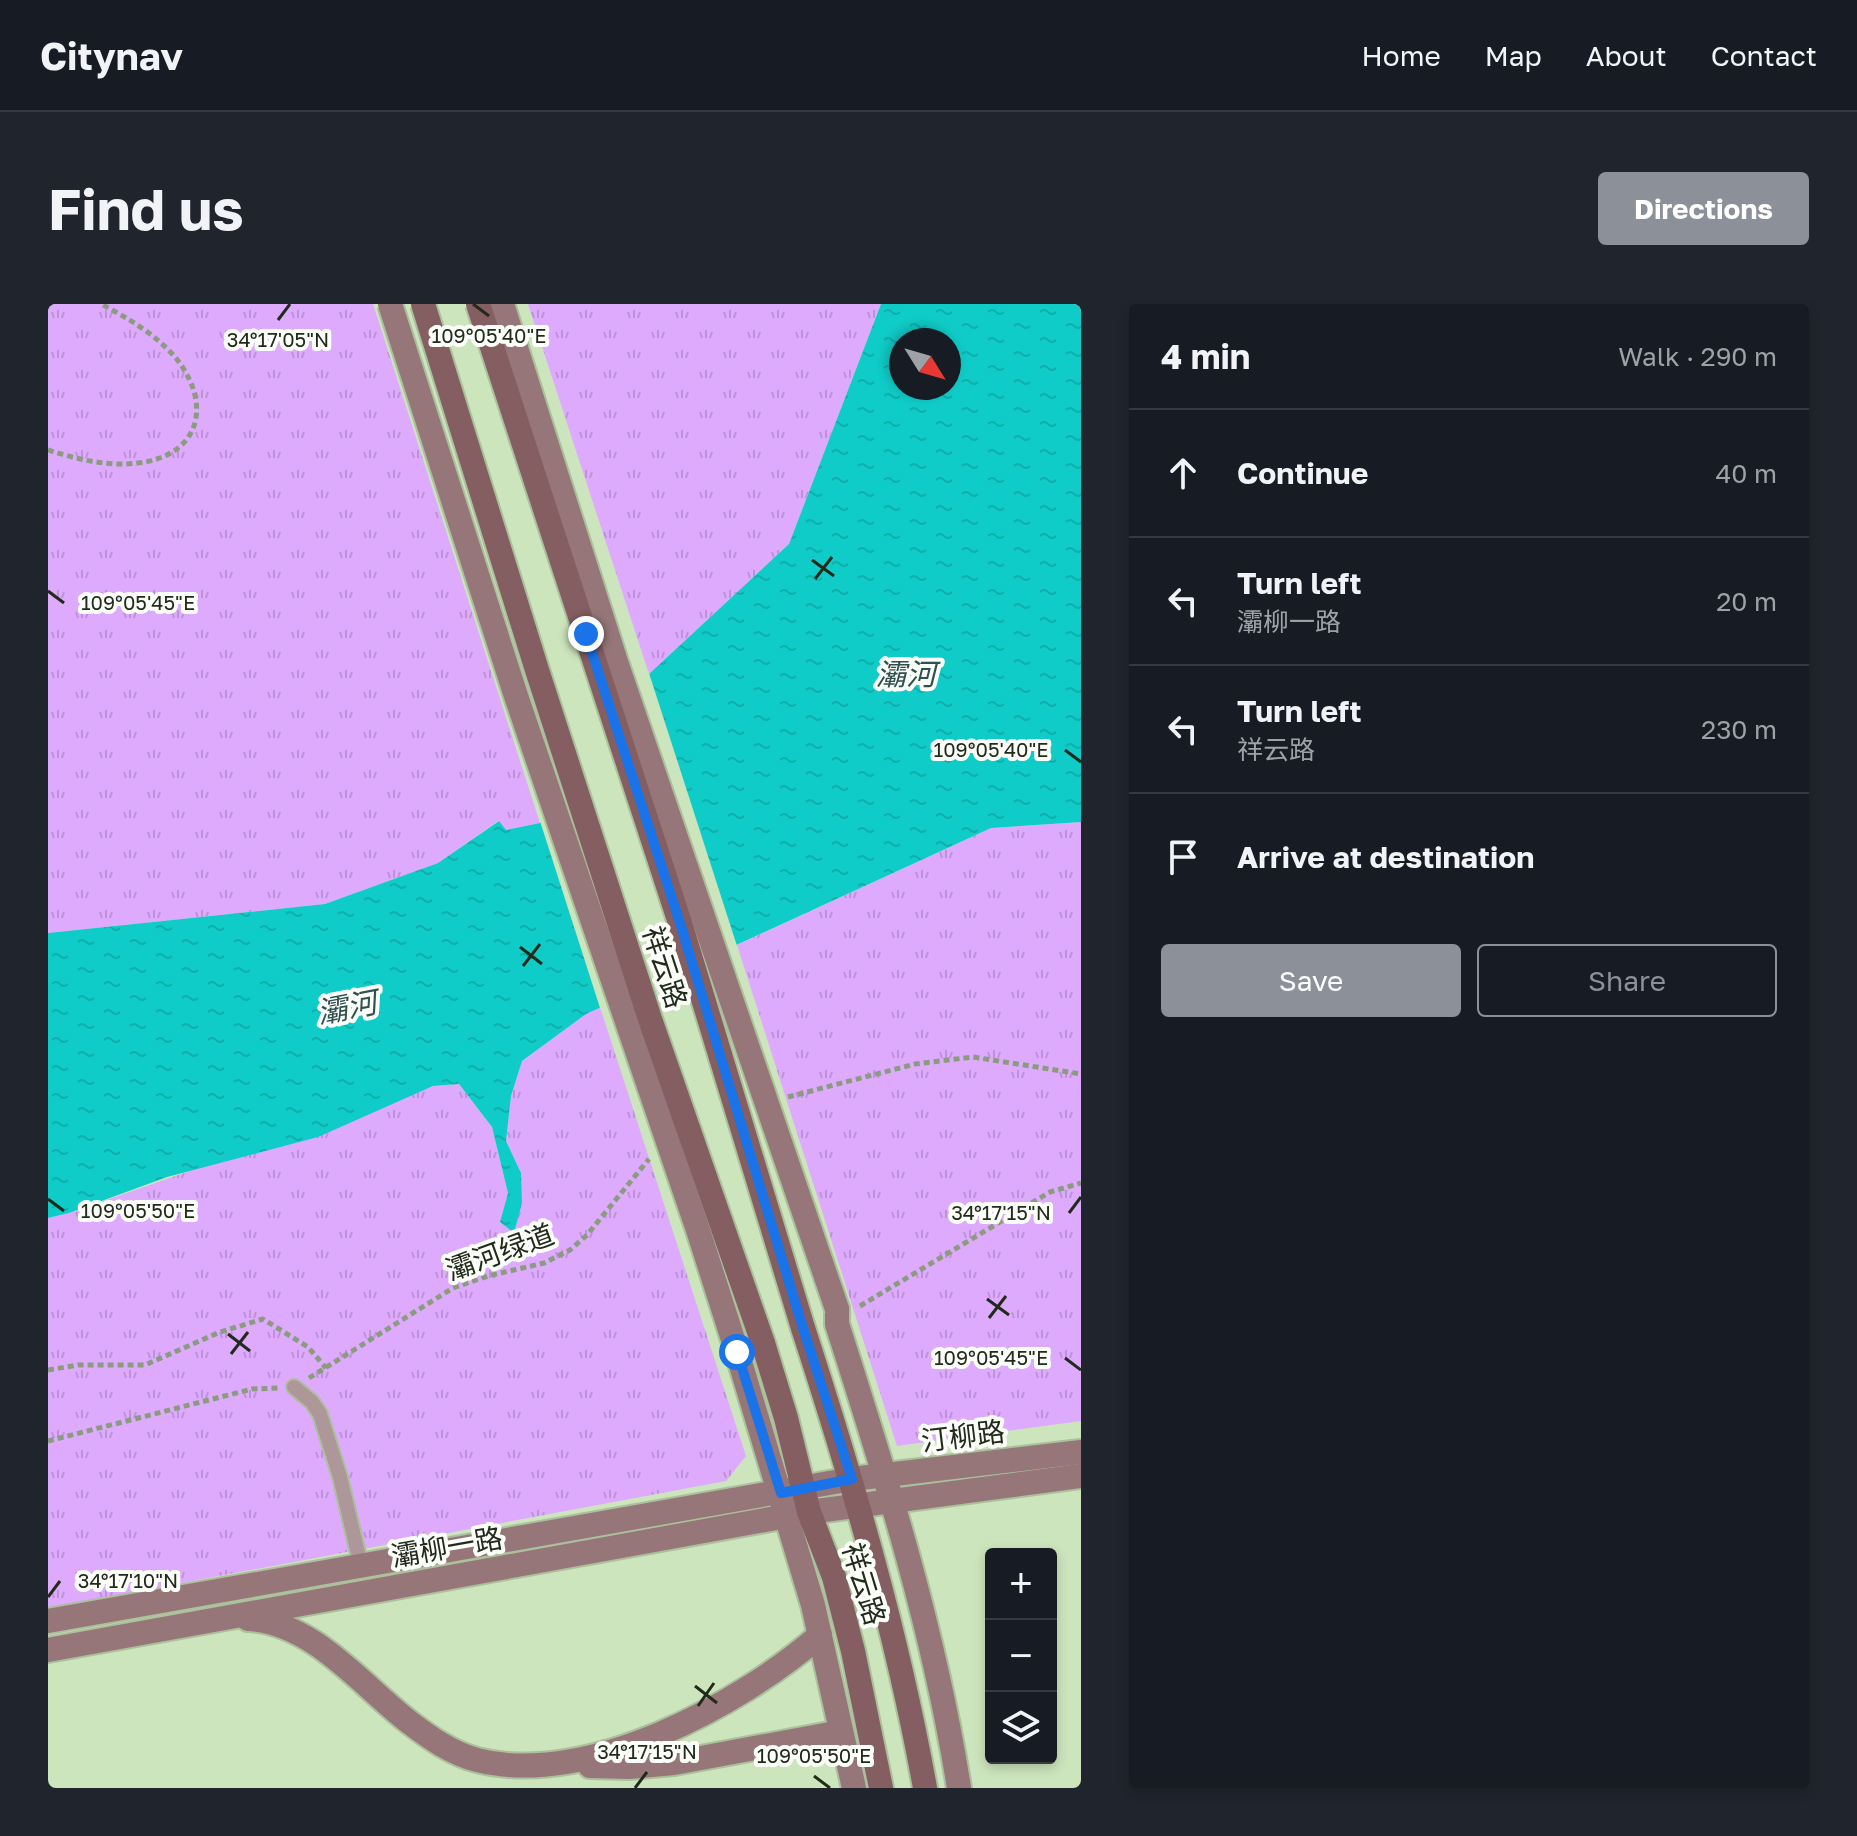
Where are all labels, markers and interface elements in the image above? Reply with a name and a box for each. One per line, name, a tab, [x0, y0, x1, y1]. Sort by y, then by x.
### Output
text: Citynav	[40, 33, 183, 78]
text: Home	[1362, 39, 1441, 72]
text: Map	[1485, 39, 1542, 72]
text: About	[1586, 39, 1667, 72]
text: Contact	[1711, 39, 1817, 72]
button: Directions	[1598, 172, 1809, 245]
text: Find us	[48, 175, 244, 242]
text: 109°05'40"E	[432, 323, 547, 347]
text: 34°17'05"N	[227, 327, 329, 351]
north arrow	[889, 328, 961, 400]
text: 4 min	[1161, 336, 1250, 376]
text: Walk · 290 m	[1618, 341, 1777, 372]
icon: ahead	[1161, 451, 1205, 495]
text: Continue	[1237, 455, 1368, 491]
text: 40 m	[1716, 458, 1777, 489]
text: Turn left	[1237, 565, 1362, 601]
icon: left	[1161, 579, 1205, 623]
text: 20 m	[1716, 586, 1777, 617]
text: 109°05'45"E	[81, 590, 195, 614]
text: 灞柳一路	[1237, 606, 1341, 637]
route end	[568, 616, 604, 652]
water label: 灞河	[876, 656, 941, 692]
text: Turn left	[1237, 693, 1362, 729]
icon: left	[1161, 707, 1205, 751]
text: 230 m	[1701, 714, 1777, 745]
text: 祥云路	[1237, 734, 1315, 765]
text: 109°05'40"E	[934, 737, 1049, 761]
icon: arrive	[1161, 835, 1205, 879]
text: Arrive at destination	[1237, 839, 1534, 875]
street label: 祥云路	[637, 922, 694, 1012]
button: Save	[1161, 944, 1461, 1017]
button: Share	[1477, 944, 1777, 1017]
water label: 灞河	[314, 983, 385, 1030]
text: 109°05'50"E	[81, 1198, 195, 1222]
text: 34°17'15"N	[951, 1200, 1051, 1224]
street label: 灞河绿道	[442, 1217, 558, 1286]
route start	[719, 1334, 755, 1370]
text: 109°05'45"E	[934, 1345, 1048, 1369]
street label: 汀柳路	[919, 1414, 1007, 1457]
street label: 灞柳一路	[389, 1521, 505, 1572]
street label: 祥云路	[836, 1539, 893, 1629]
map controls	[985, 1548, 1057, 1764]
button: +	[985, 1548, 1057, 1620]
text: 34°17'10"N	[78, 1568, 178, 1592]
button: −	[985, 1620, 1057, 1692]
button: layers	[985, 1692, 1057, 1764]
text: 34°17'15"N	[597, 1739, 697, 1763]
text: 109°05'50"E	[757, 1743, 871, 1767]

